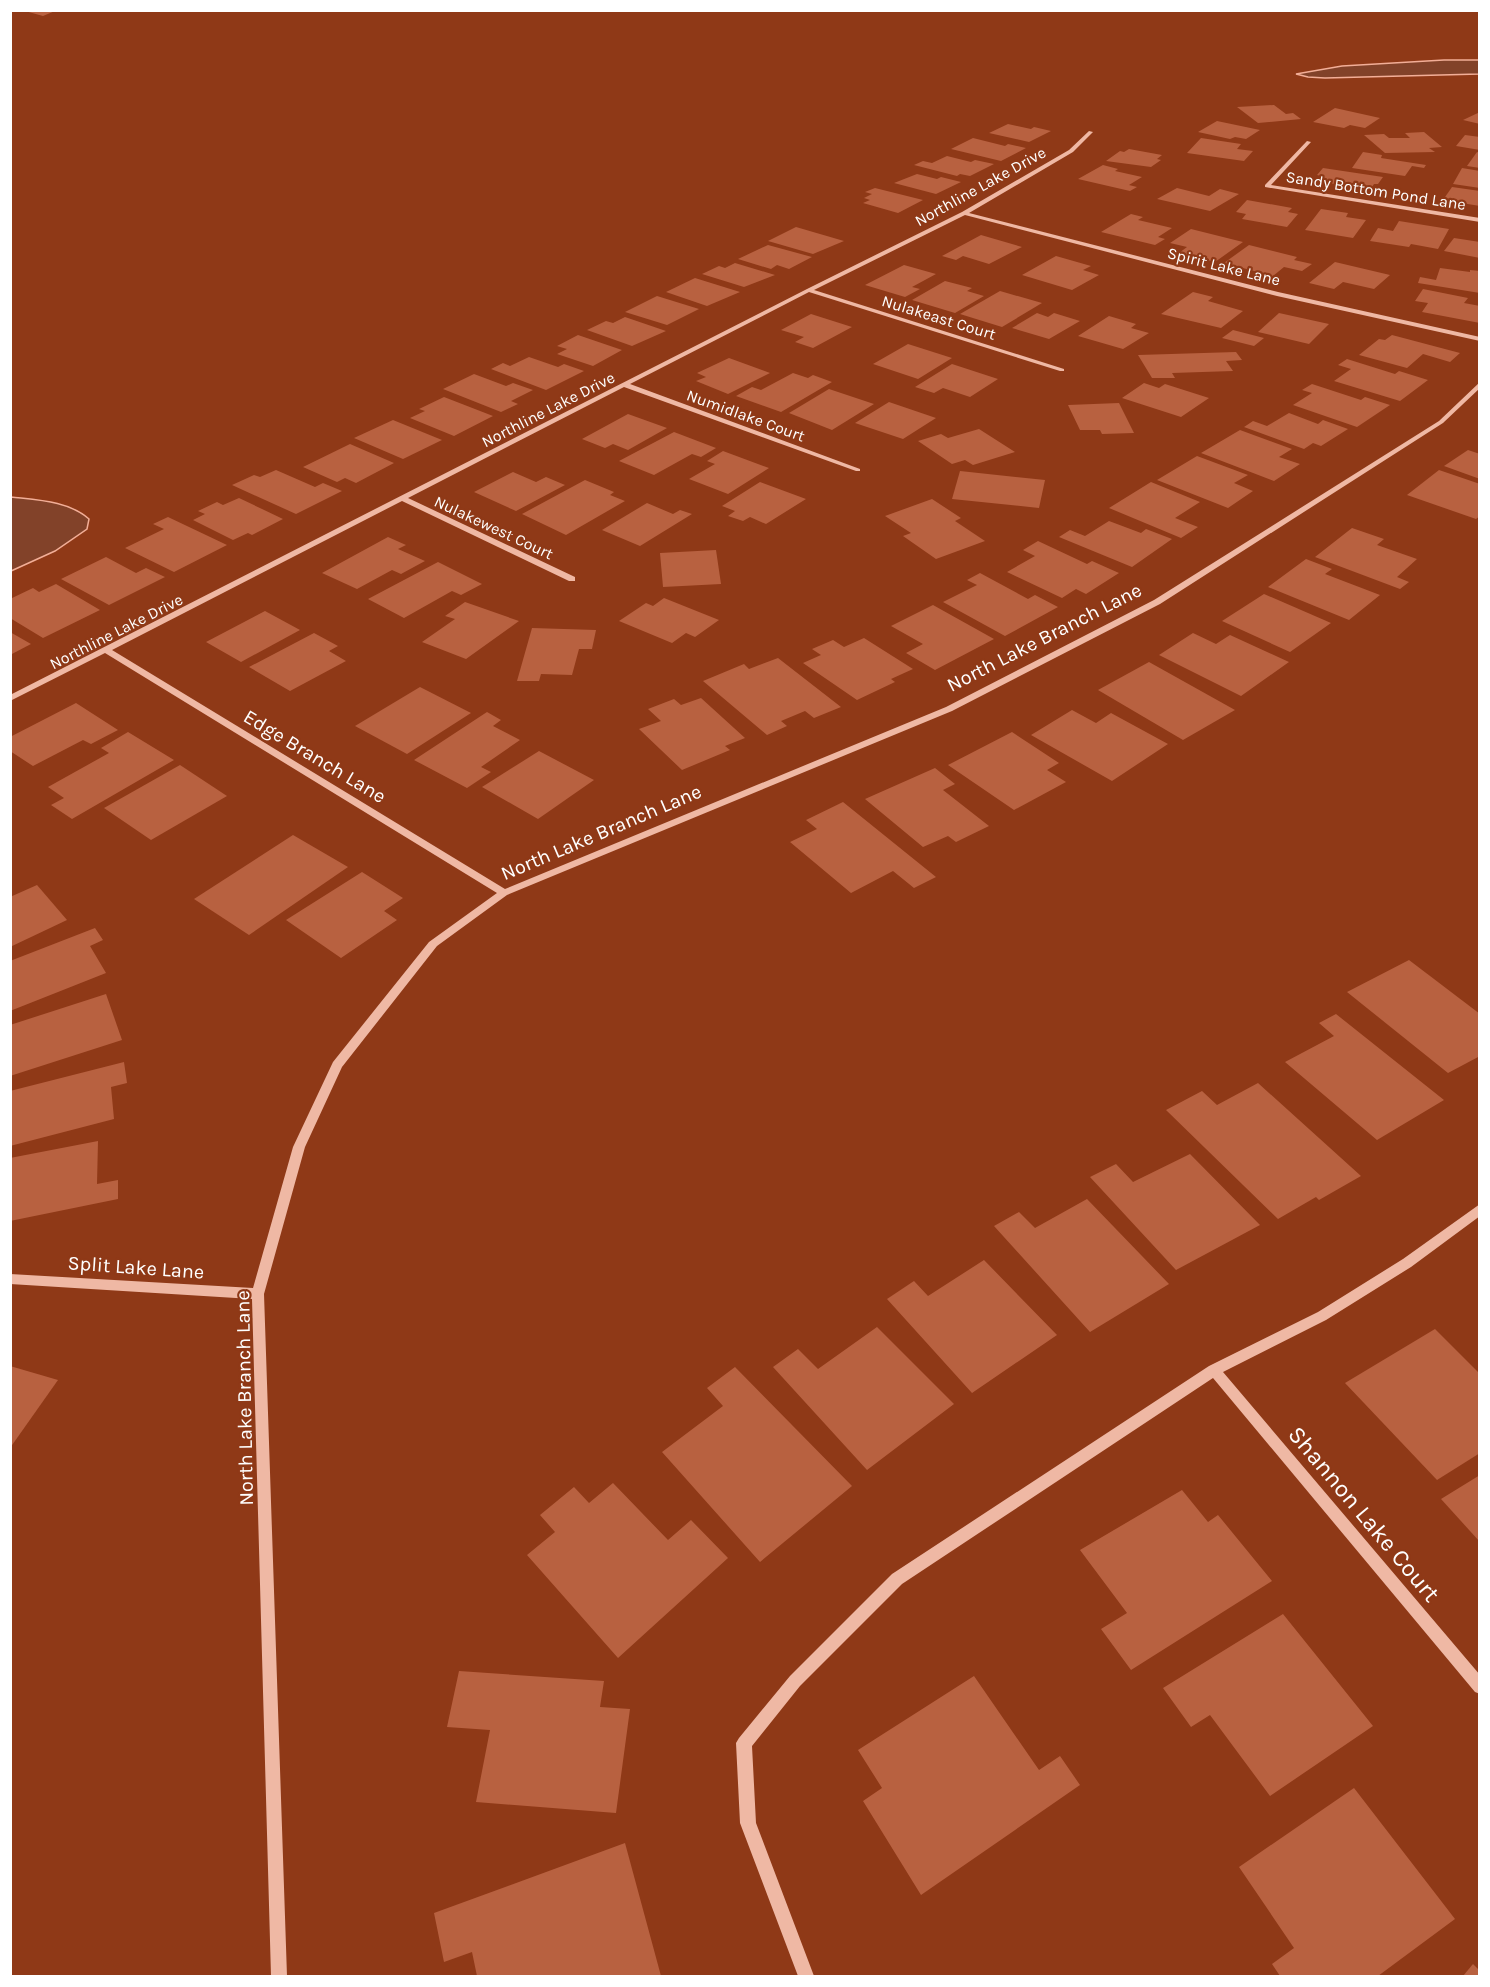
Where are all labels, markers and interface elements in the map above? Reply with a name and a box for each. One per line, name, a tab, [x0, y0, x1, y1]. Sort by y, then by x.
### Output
street label: Northline Lake Drive	[911, 143, 1049, 230]
street label: Sandy Bottom Pond Lane	[1285, 167, 1467, 214]
street label: Spirit Lake Lane	[1165, 243, 1282, 290]
street label: Nulakeast Court	[880, 291, 998, 344]
street label: Northline Lake Drive	[479, 368, 618, 451]
street label: Numidlake Court	[684, 385, 807, 446]
street label: Nulakewest Court	[431, 492, 556, 563]
street label: North Lake Branch Lane	[943, 578, 1145, 697]
street label: Northline Lake Drive	[47, 590, 186, 673]
street label: Edge Branch Lane	[239, 705, 390, 808]
street label: North Lake Branch Lane	[498, 780, 705, 885]
street label: Split Lake Lane	[67, 1251, 205, 1284]
street label: North Lake Branch Lane	[231, 1290, 258, 1506]
street label: Shannon Lake Court	[1282, 1421, 1446, 1607]

